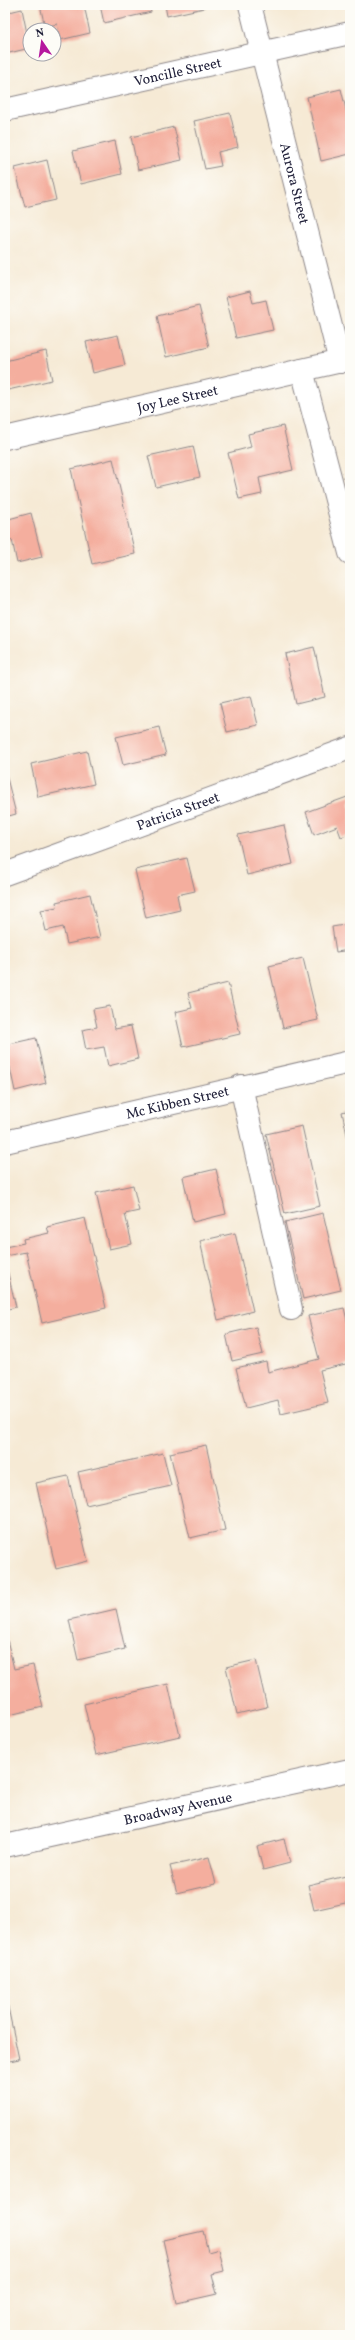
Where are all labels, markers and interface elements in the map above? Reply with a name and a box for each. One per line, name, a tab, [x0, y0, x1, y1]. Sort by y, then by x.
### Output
north arrow	[22, 22, 62, 62]
text: N	[35, 26, 46, 42]
street label: Voncille Street	[133, 54, 224, 92]
street label: Aurora Street	[274, 141, 313, 227]
street label: Joy Lee Street	[136, 381, 220, 418]
street label: Patricia Street	[134, 788, 223, 836]
street label: Mc Kibben Street	[124, 1082, 231, 1125]
street label: Broadway Avenue	[122, 1788, 234, 1831]

